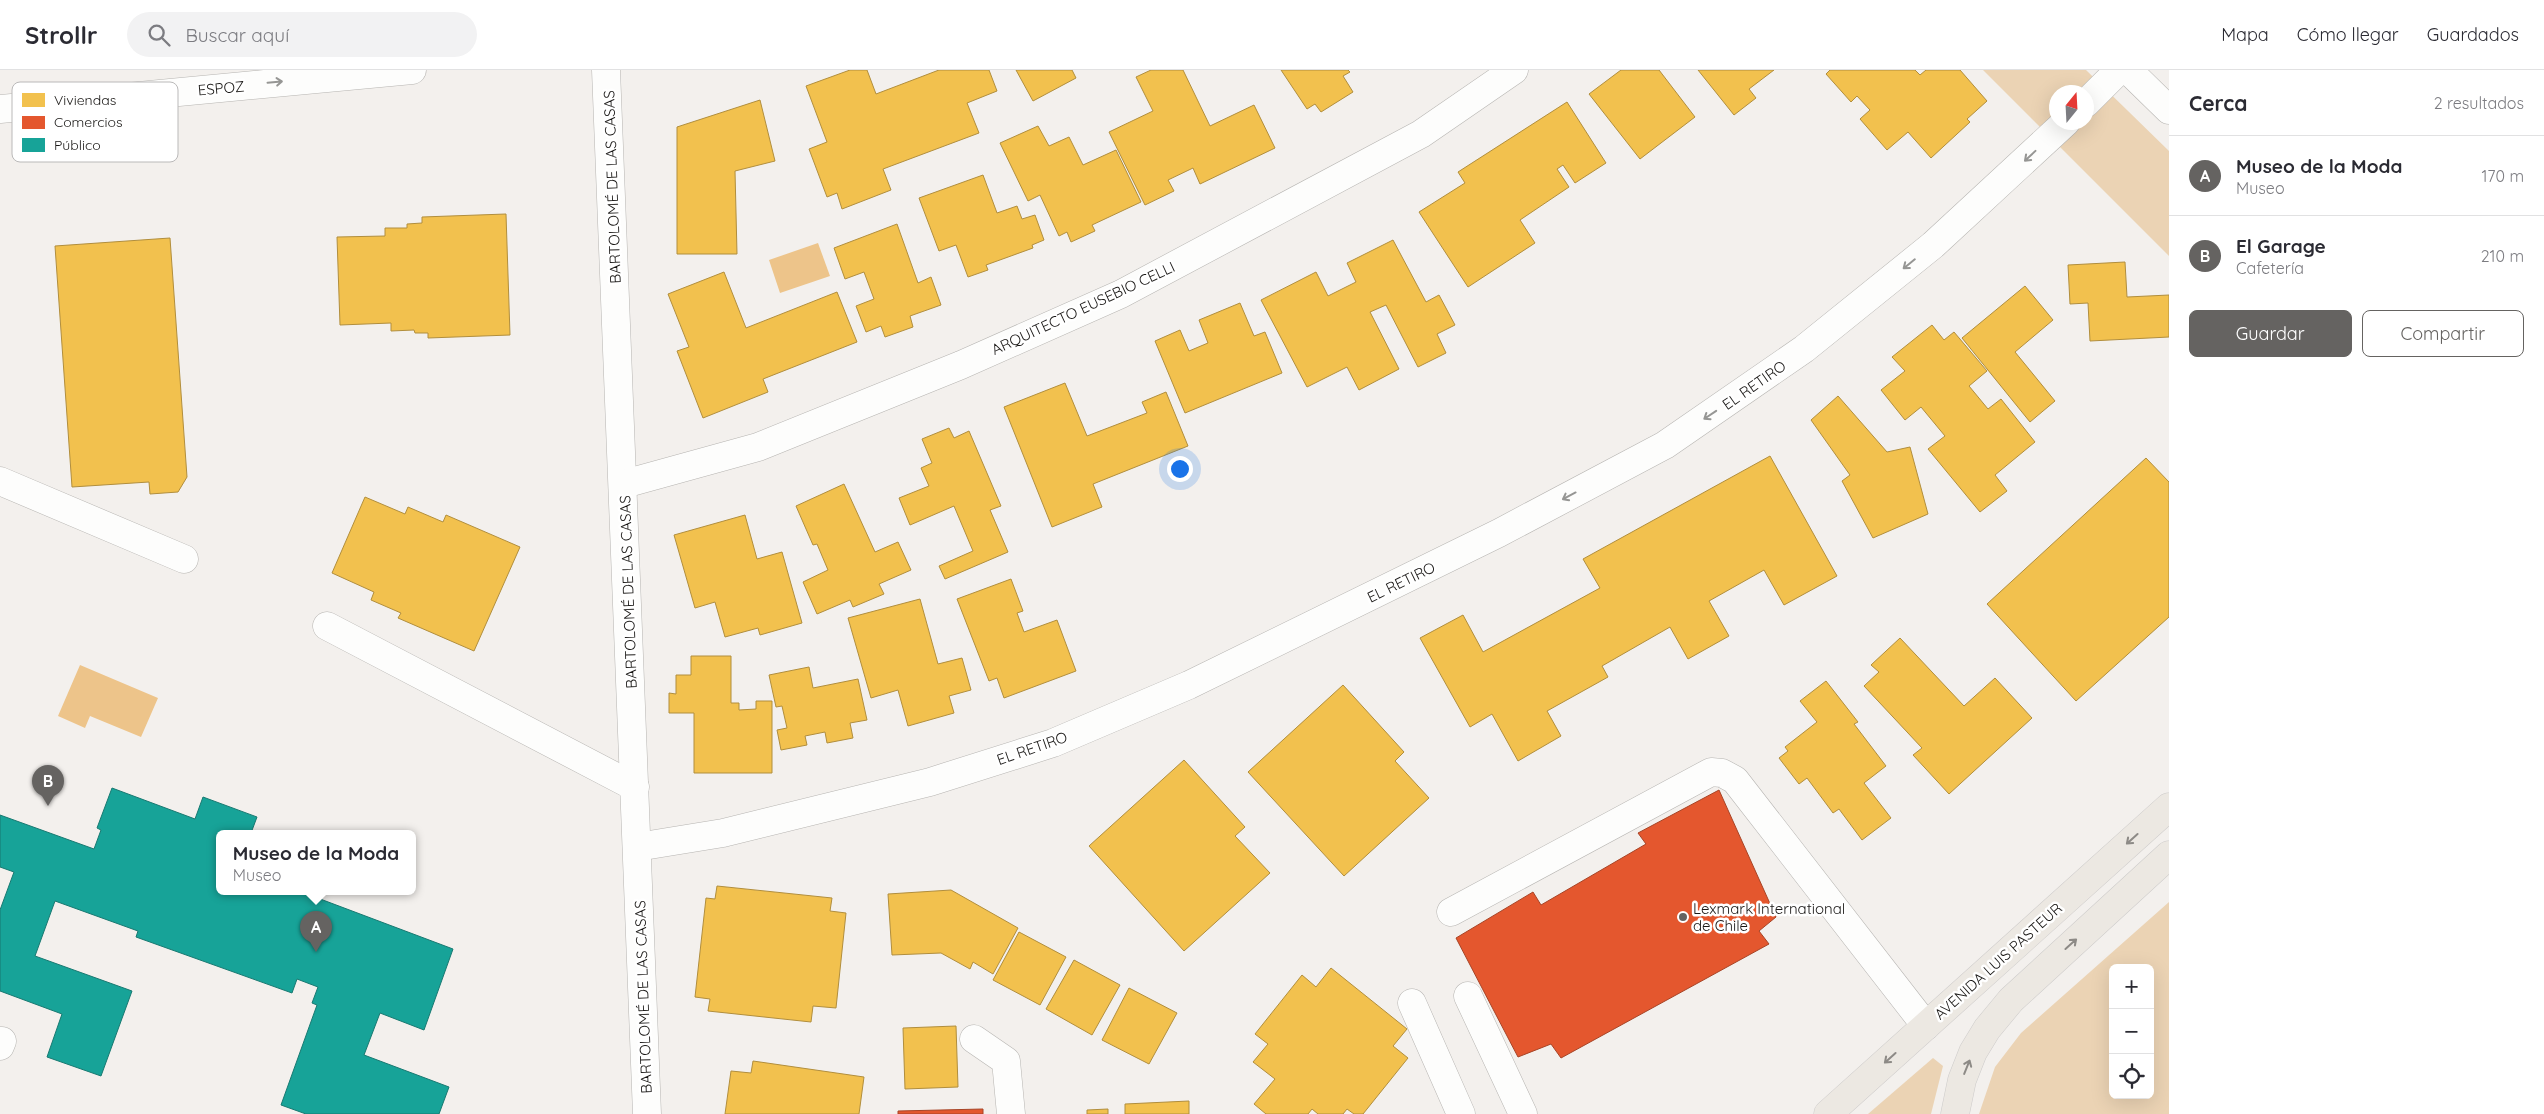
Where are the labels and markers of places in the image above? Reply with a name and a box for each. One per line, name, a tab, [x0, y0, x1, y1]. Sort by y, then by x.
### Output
pin: B	[32, 765, 64, 806]
place label: Lexmark International de Chile	[1693, 899, 1845, 935]
pin: A	[300, 911, 332, 952]
marker: Lexmark International de Chile	[1677, 911, 1689, 923]

